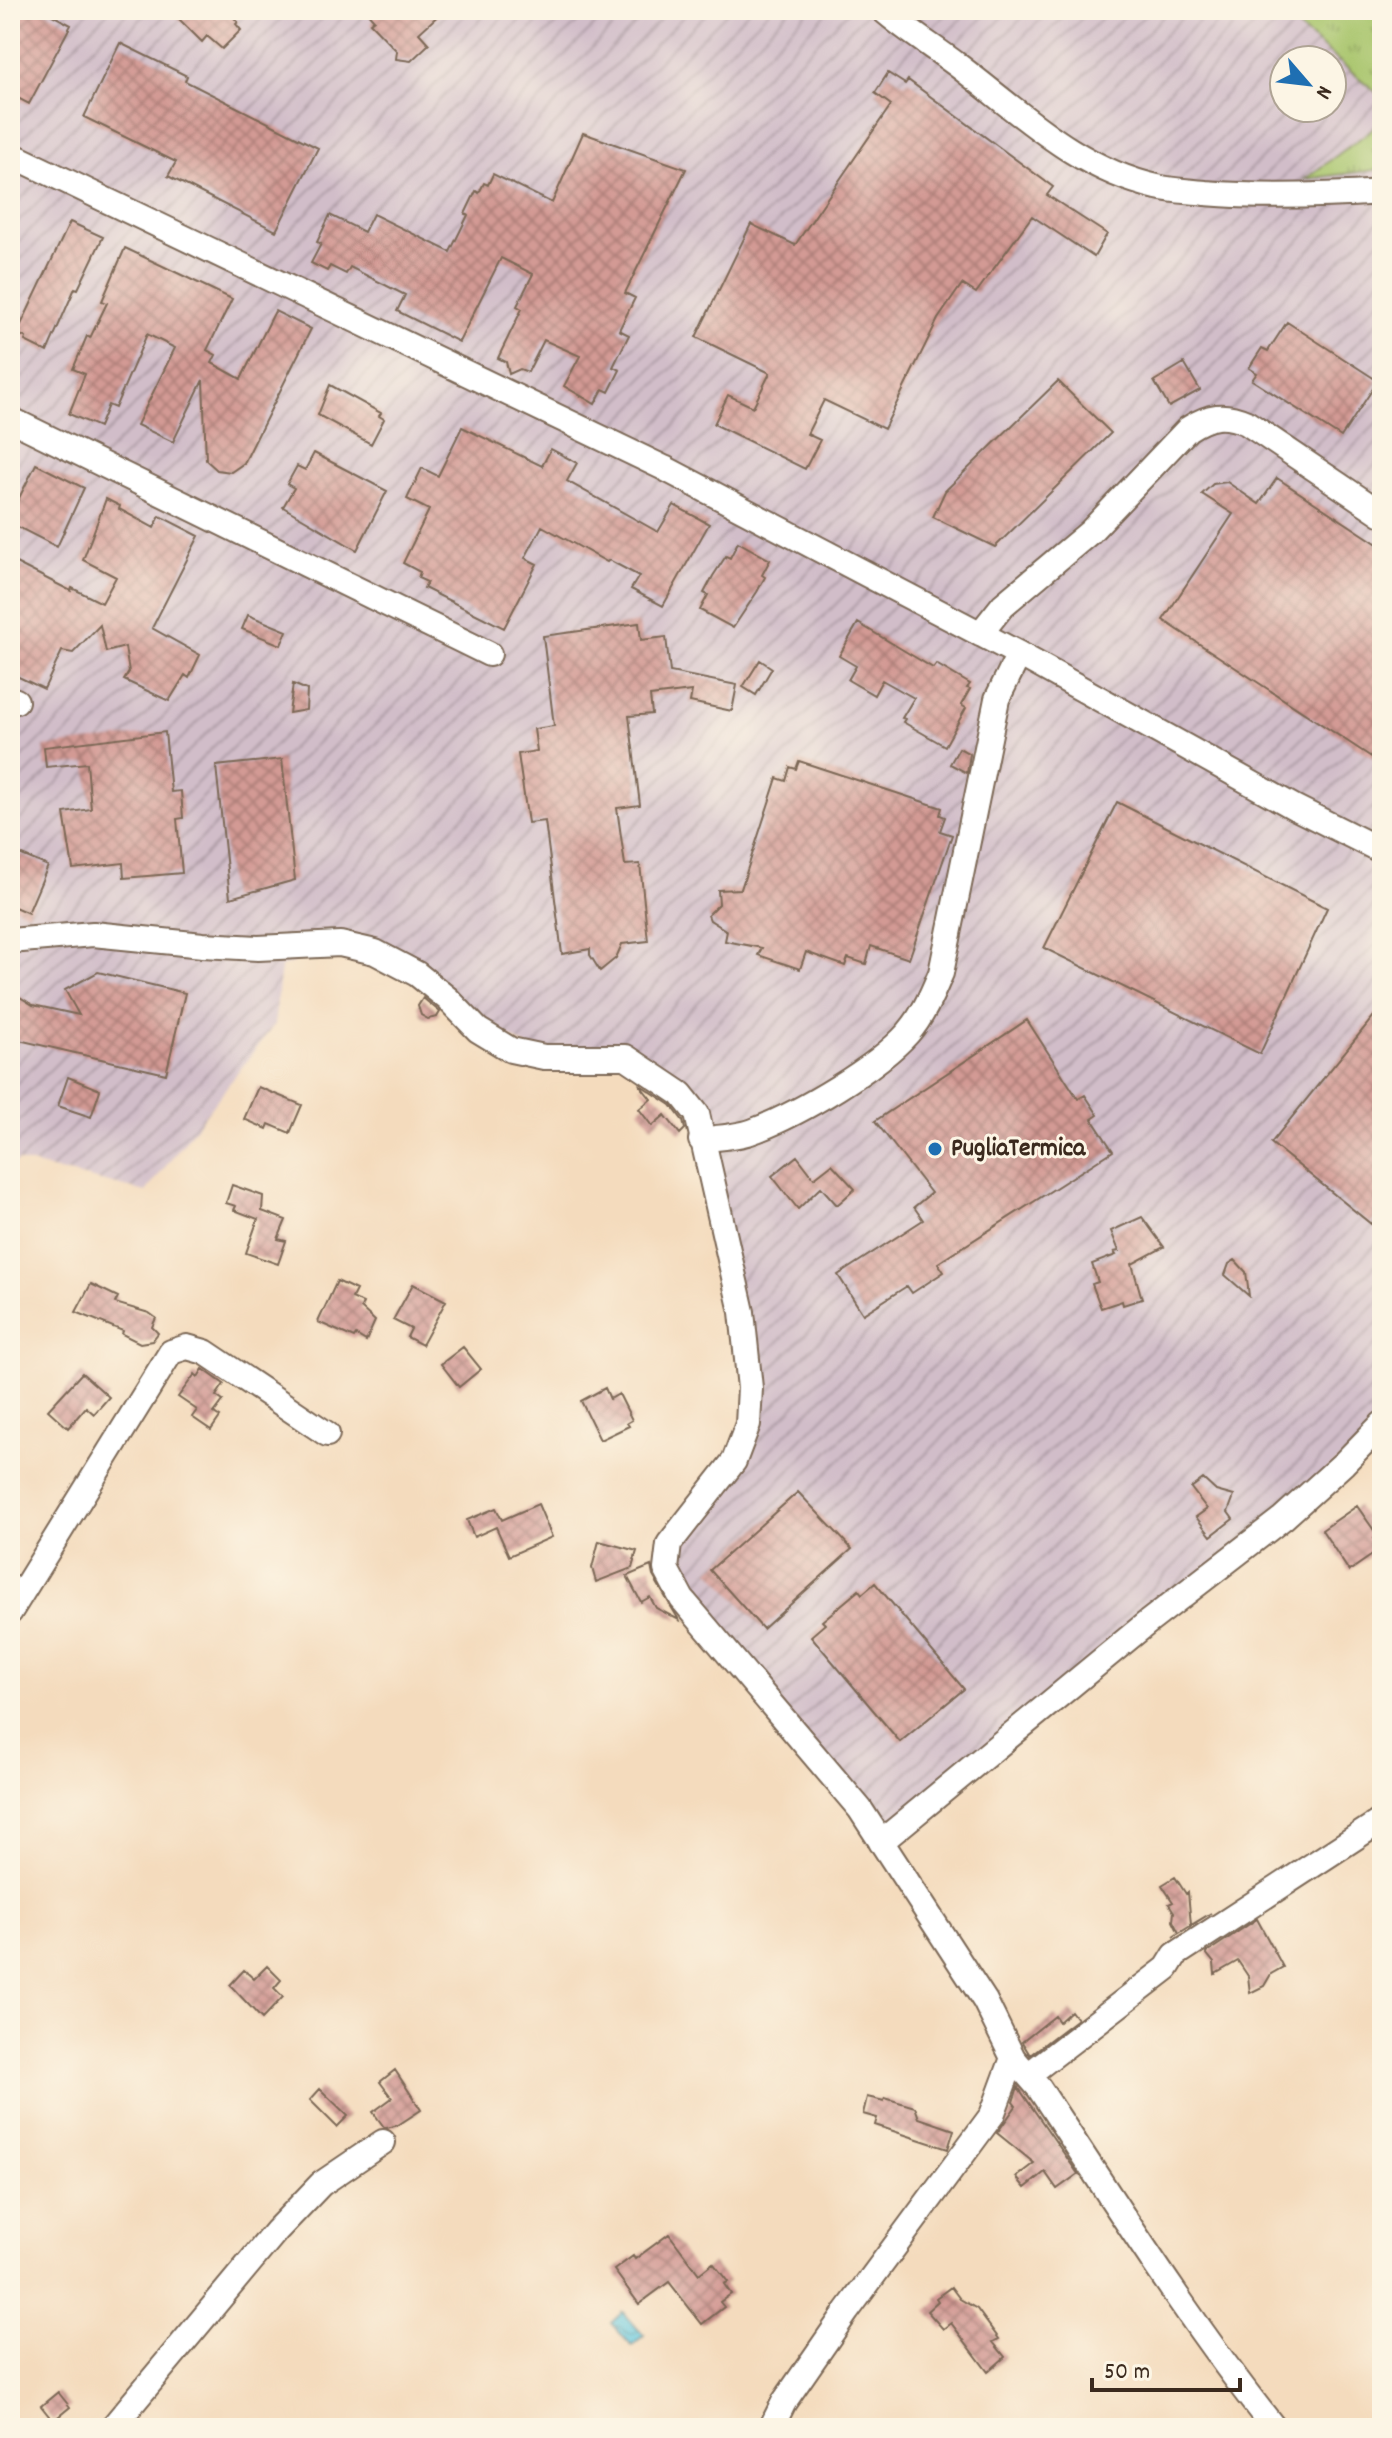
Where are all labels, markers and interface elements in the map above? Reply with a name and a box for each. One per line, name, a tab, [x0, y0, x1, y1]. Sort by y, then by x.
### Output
north arrow	[1268, 44, 1348, 124]
text: N	[1306, 80, 1339, 104]
place label: PugliaTermica	[951, 1131, 1086, 1168]
marker: PugliaTermica	[926, 1140, 944, 1158]
scale bar	[1092, 2342, 1240, 2392]
text: 50 m	[1104, 2356, 1150, 2390]

